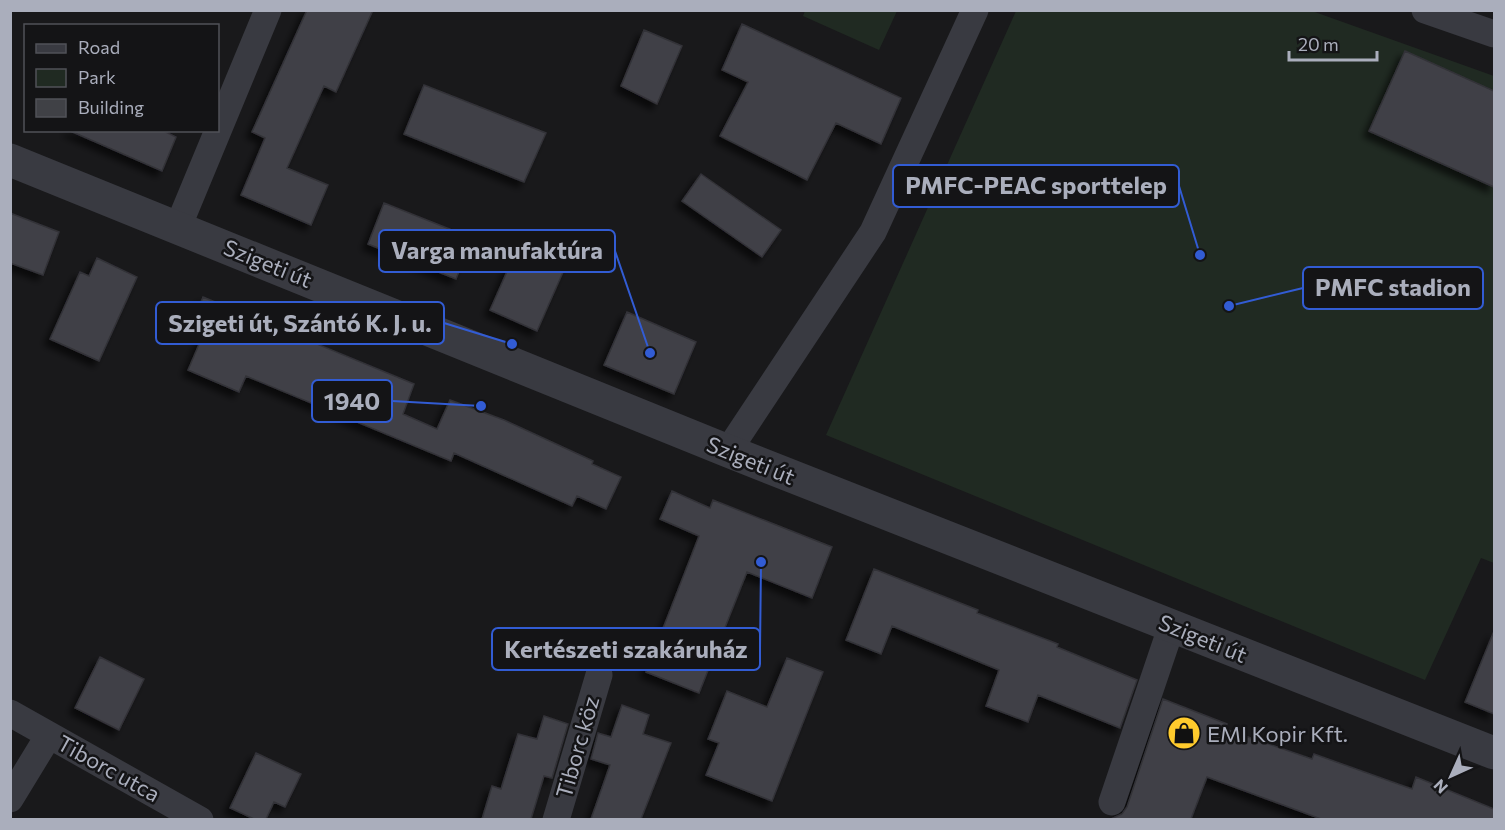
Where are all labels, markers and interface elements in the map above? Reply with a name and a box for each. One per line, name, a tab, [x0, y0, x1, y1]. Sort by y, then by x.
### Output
legend	[24, 24, 219, 132]
scale bar	[1289, 24, 1378, 62]
text: 20 m	[1298, 33, 1339, 55]
text: Road	[78, 36, 120, 58]
text: Park	[78, 66, 116, 88]
text: Building	[78, 96, 144, 118]
callout: PMFC-PEAC sporttelep	[893, 165, 1179, 207]
text: PMFC-PEAC sporttelep	[905, 170, 1167, 199]
callout: Varga manufaktúra	[379, 230, 615, 272]
street label: Szigeti út	[220, 233, 316, 293]
text: Varga manufaktúra	[391, 235, 603, 264]
callout: PMFC stadion	[1303, 267, 1483, 309]
text: PMFC stadion	[1315, 272, 1471, 301]
callout: Szigeti út, Szántó K. J. u.	[156, 302, 444, 344]
text: Szigeti út, Szántó K. J. u.	[168, 308, 432, 337]
callout: 1940	[312, 380, 392, 422]
text: 1940	[324, 386, 380, 415]
street label: Szigeti út	[703, 430, 799, 490]
street label: Szigeti út	[1155, 608, 1251, 668]
callout: Kertészeti szakáruház	[492, 628, 760, 670]
text: Kertészeti szakáruház	[504, 634, 748, 663]
street label: Tiborc köz	[550, 693, 604, 801]
shop icon: EMI Kopir Kft.	[1166, 715, 1202, 751]
place label: EMI Kopir Kft.	[1207, 720, 1348, 747]
street label: Tiborc utca	[53, 729, 165, 807]
north arrow	[1421, 746, 1481, 806]
text: N	[1429, 776, 1451, 798]

